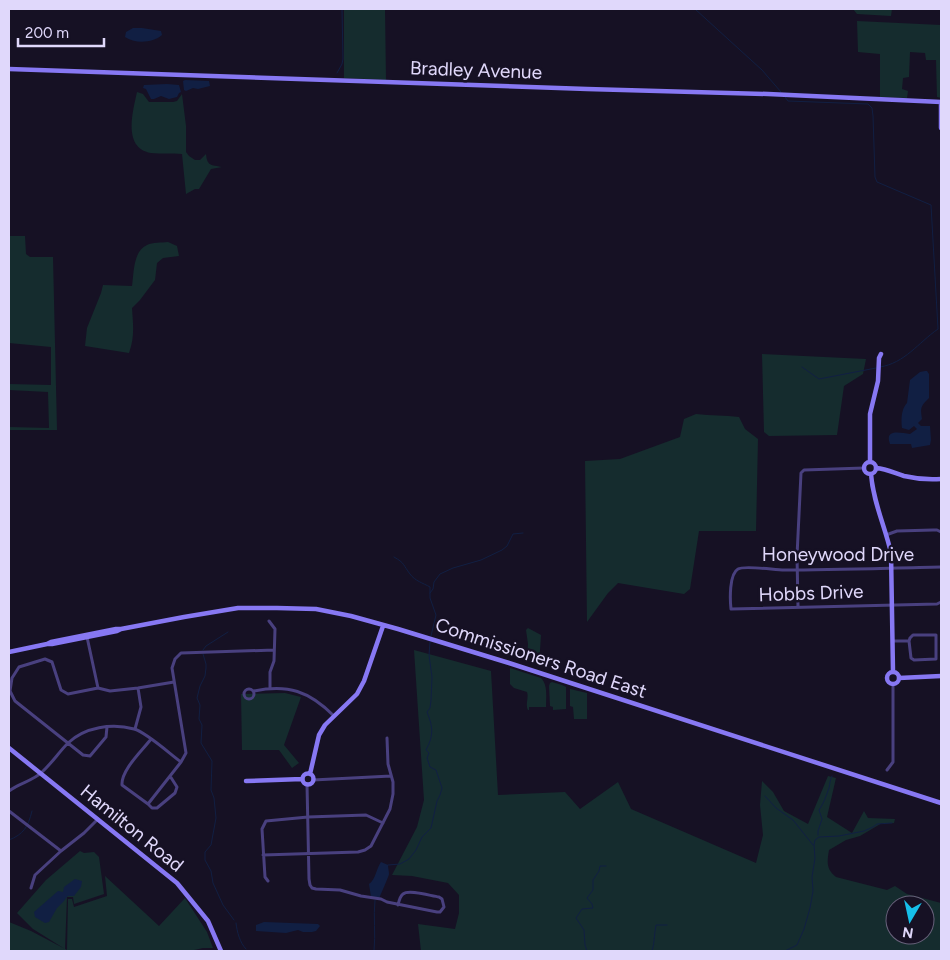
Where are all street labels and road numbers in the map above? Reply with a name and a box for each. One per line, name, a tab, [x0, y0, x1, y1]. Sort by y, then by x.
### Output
street label: Bradley Avenue	[410, 56, 542, 84]
street label: Honeywood Drive	[762, 543, 914, 566]
street label: Hobbs Drive	[758, 580, 864, 606]
street label: Commissioners Road East	[432, 613, 650, 703]
street label: Hamilton Road	[76, 779, 188, 877]

